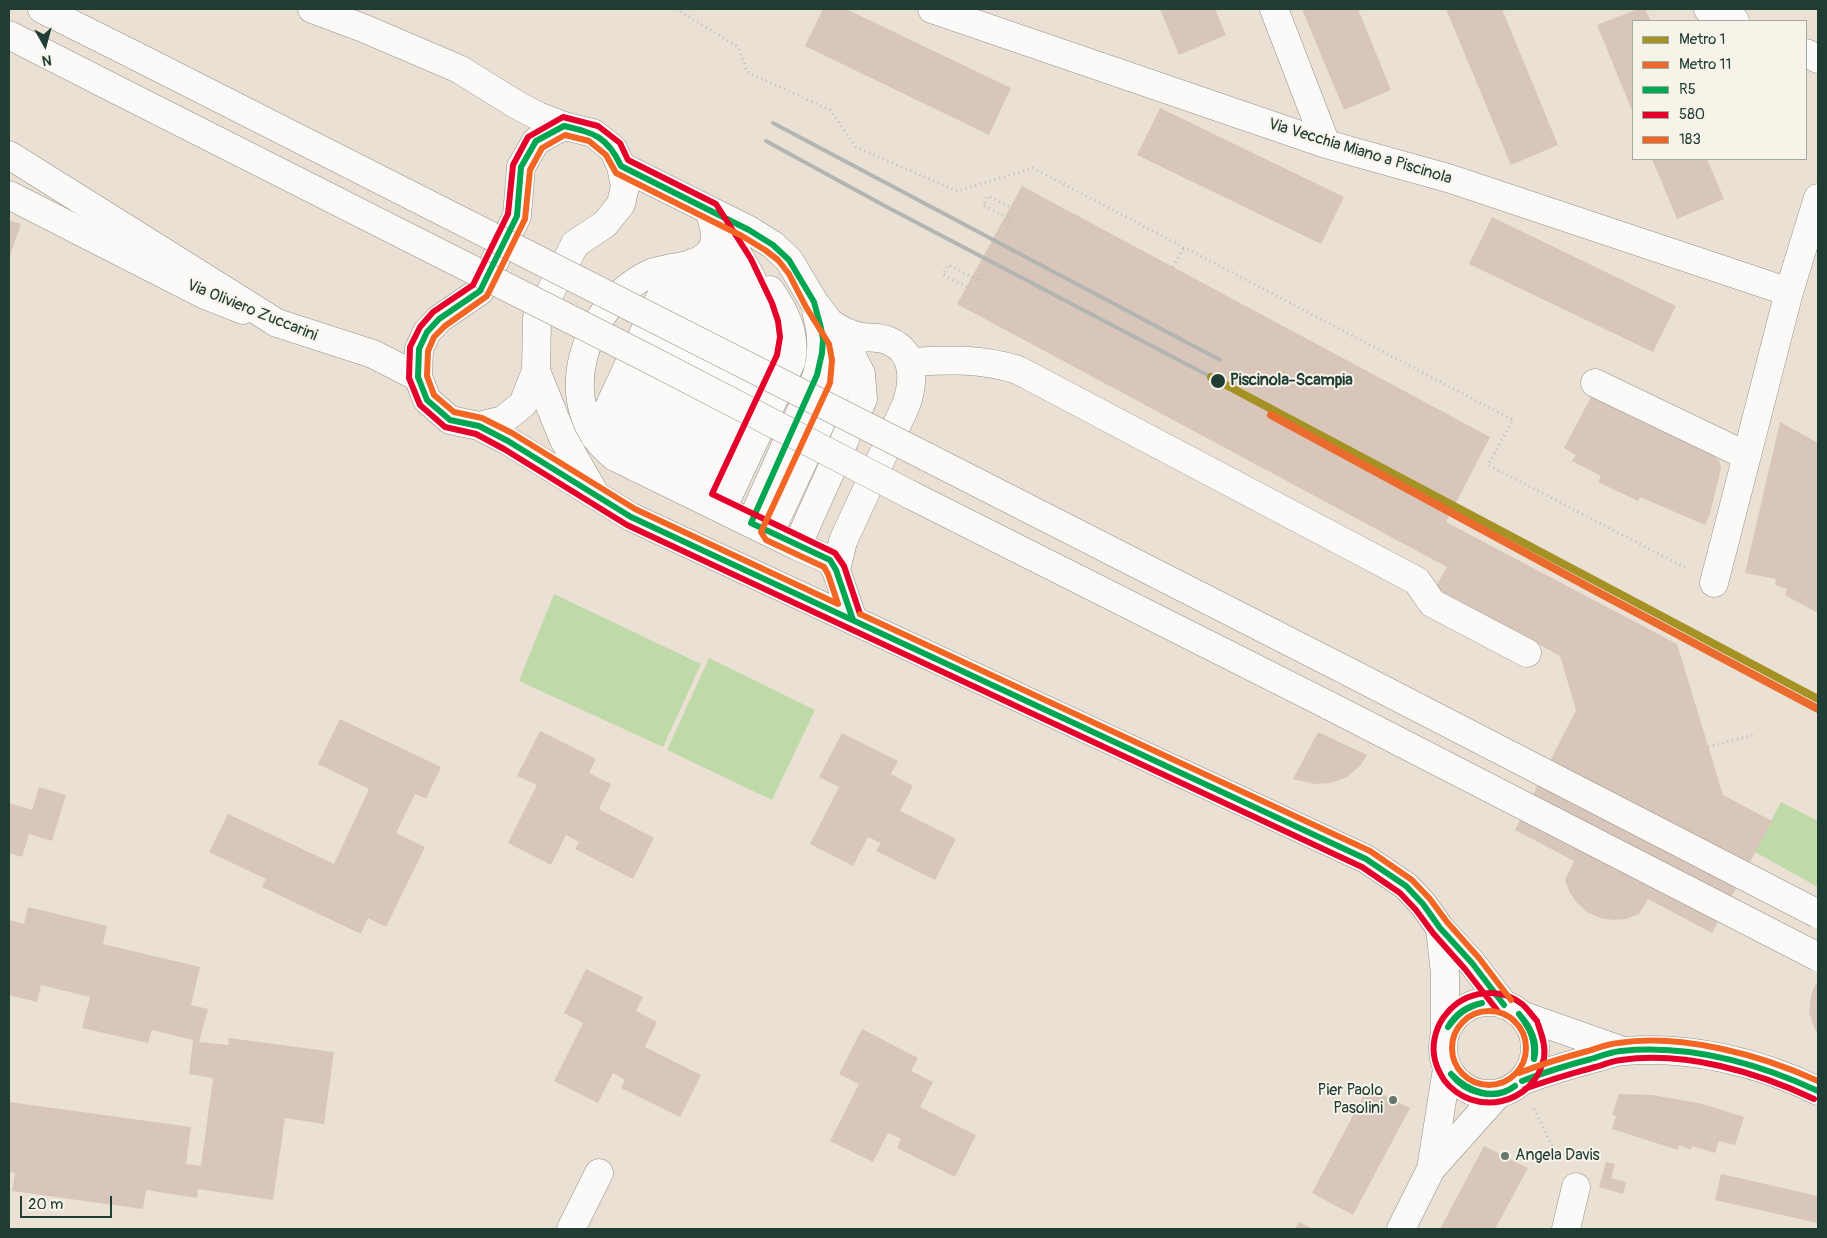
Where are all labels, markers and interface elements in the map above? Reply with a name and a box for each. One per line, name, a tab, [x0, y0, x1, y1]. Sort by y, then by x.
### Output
north arrow	[20, 20, 70, 70]
legend	[1632, 20, 1807, 160]
text: Metro 1	[1679, 30, 1725, 49]
text: N	[41, 51, 53, 69]
text: Metro 11	[1679, 55, 1731, 74]
text: R5	[1679, 80, 1696, 99]
text: 580	[1679, 105, 1705, 124]
street label: Via Vecchia Miano a Piscinola	[1266, 115, 1454, 189]
text: 183	[1679, 130, 1701, 149]
street label: Via Oliviero Zuccarini	[184, 276, 320, 346]
place label: Piscinola-Scampia	[1230, 371, 1353, 391]
marker: Piscinola-Scampia	[1209, 372, 1227, 390]
place label: Pier Paolo Pasolini	[1318, 1081, 1383, 1119]
marker: Pier Paolo Pasolini	[1387, 1094, 1399, 1106]
place label: Angela Davis	[1515, 1146, 1600, 1166]
marker: Angela Davis	[1499, 1150, 1511, 1162]
scale bar	[22, 1186, 115, 1218]
text: 20 m	[28, 1195, 63, 1214]

